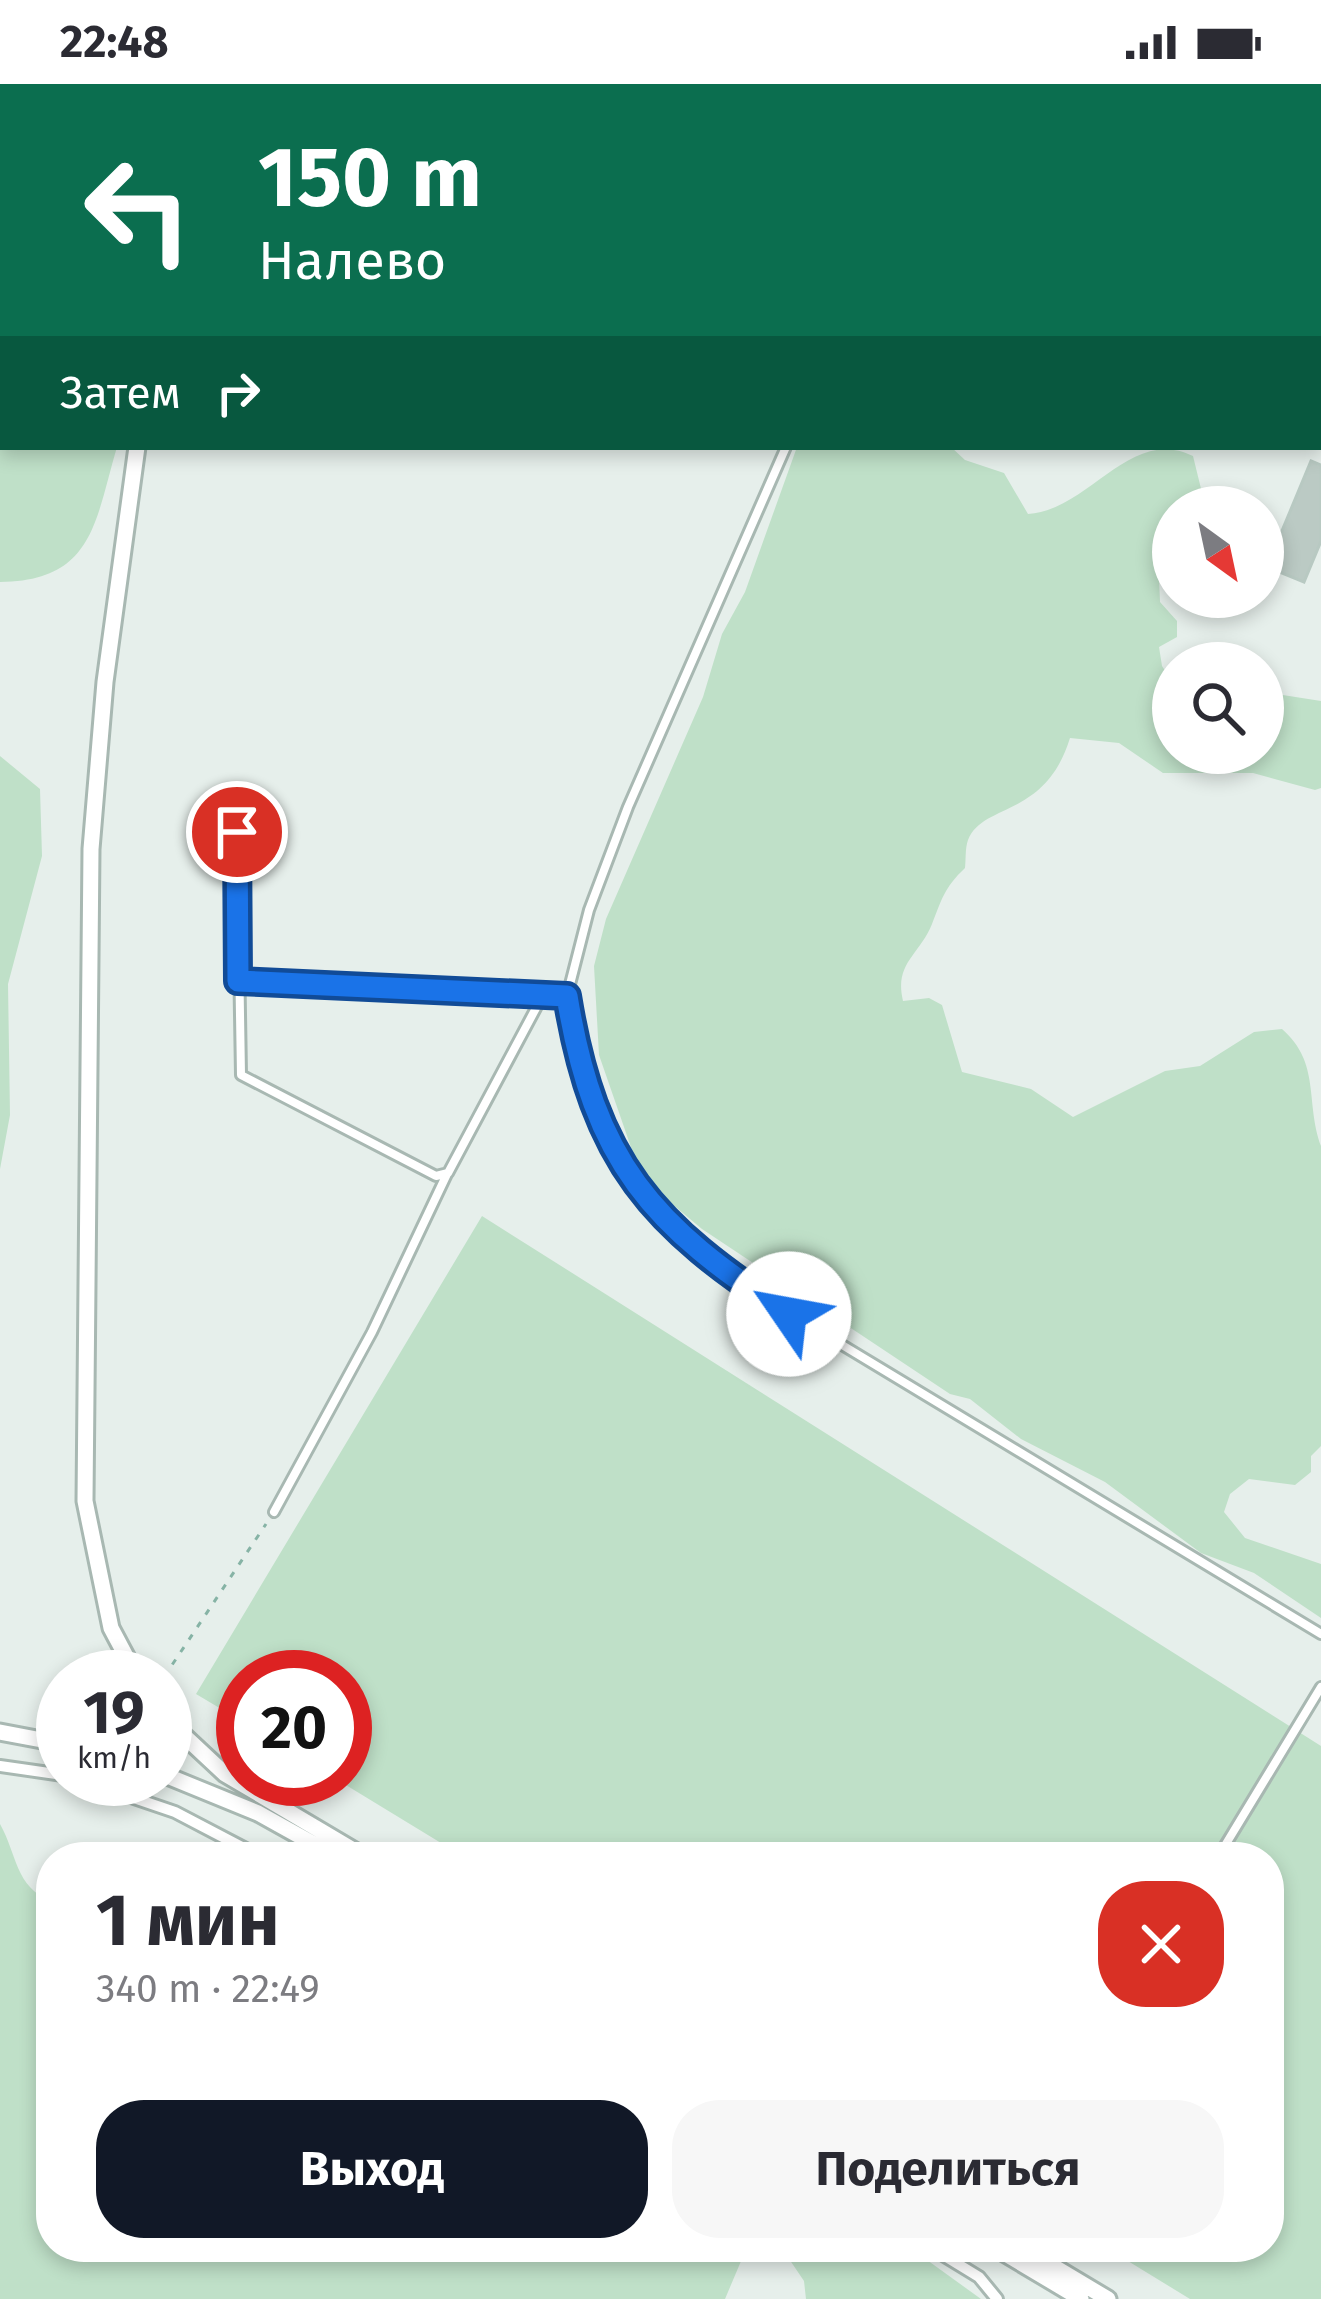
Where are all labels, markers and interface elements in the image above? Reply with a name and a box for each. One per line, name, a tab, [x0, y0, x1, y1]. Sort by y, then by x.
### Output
text: 22:48	[60, 15, 169, 69]
text: 150 m	[258, 127, 482, 228]
icon: left	[60, 132, 216, 288]
text: Налево	[258, 229, 446, 293]
icon: right	[205, 360, 271, 426]
text: Затем	[60, 366, 181, 420]
north arrow	[1152, 486, 1284, 618]
map controls	[1152, 486, 1284, 774]
button: search	[1152, 642, 1284, 774]
pin	[186, 781, 288, 883]
icon: arrive	[204, 799, 270, 865]
position arrow	[726, 1251, 852, 1377]
speed limit sign: 20	[216, 1650, 372, 1806]
text: 19	[83, 1677, 145, 1749]
text: km/h	[77, 1740, 151, 1776]
text: 1 мин	[96, 1878, 280, 1964]
button: close	[1098, 1881, 1224, 2007]
text: 340 m · 22:49	[96, 1966, 320, 2012]
button: Выход	[96, 2100, 648, 2238]
button: Поделиться	[672, 2100, 1224, 2238]

